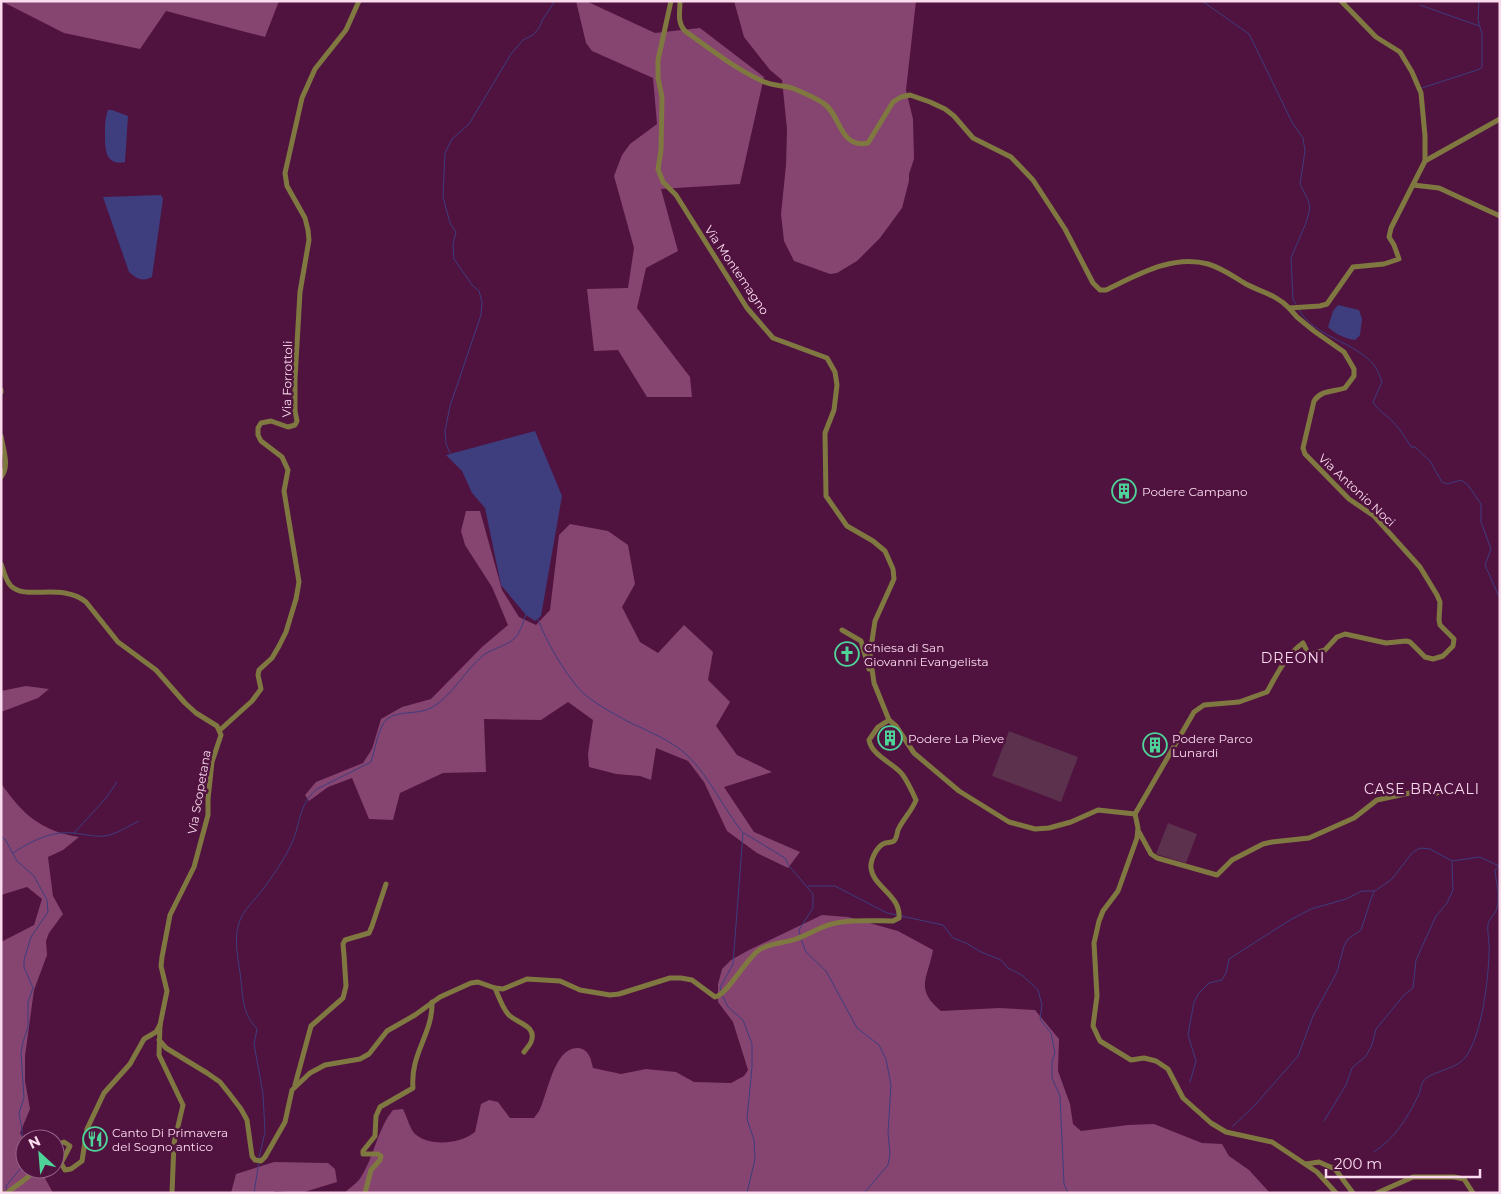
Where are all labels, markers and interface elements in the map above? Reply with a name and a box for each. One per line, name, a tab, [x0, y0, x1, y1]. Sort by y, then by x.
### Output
street label: Via Montemagno	[702, 223, 772, 317]
street label: Via Forrottoli	[279, 340, 295, 418]
street label: Via Antonio Noci	[1315, 451, 1399, 529]
building icon: Podere Campano	[1111, 478, 1137, 504]
place label: Podere Campano	[1142, 484, 1247, 499]
place label: Chiesa di San Giovanni Evangelista	[864, 640, 989, 669]
church icon: Chiesa di San Giovanni Evangelista	[834, 641, 860, 667]
district label: DREONI	[1261, 649, 1325, 667]
building icon: Podere La Pieve	[877, 725, 903, 751]
place label: Podere La Pieve	[908, 731, 1004, 746]
place label: Podere Parco Lunardi	[1172, 731, 1253, 760]
building icon: Podere Parco Lunardi	[1142, 732, 1168, 758]
street label: Via Scopetana	[184, 749, 214, 835]
district label: CASE BRACALI	[1364, 780, 1480, 798]
place label: Canto Di Primavera del Sogno antico	[112, 1125, 228, 1154]
restaurant icon: Canto Di Primavera del Sogno antico	[82, 1126, 108, 1152]
north arrow	[15, 1129, 65, 1179]
text: N	[25, 1132, 43, 1153]
scale bar	[1326, 1146, 1480, 1178]
text: 200 m	[1334, 1154, 1382, 1173]

